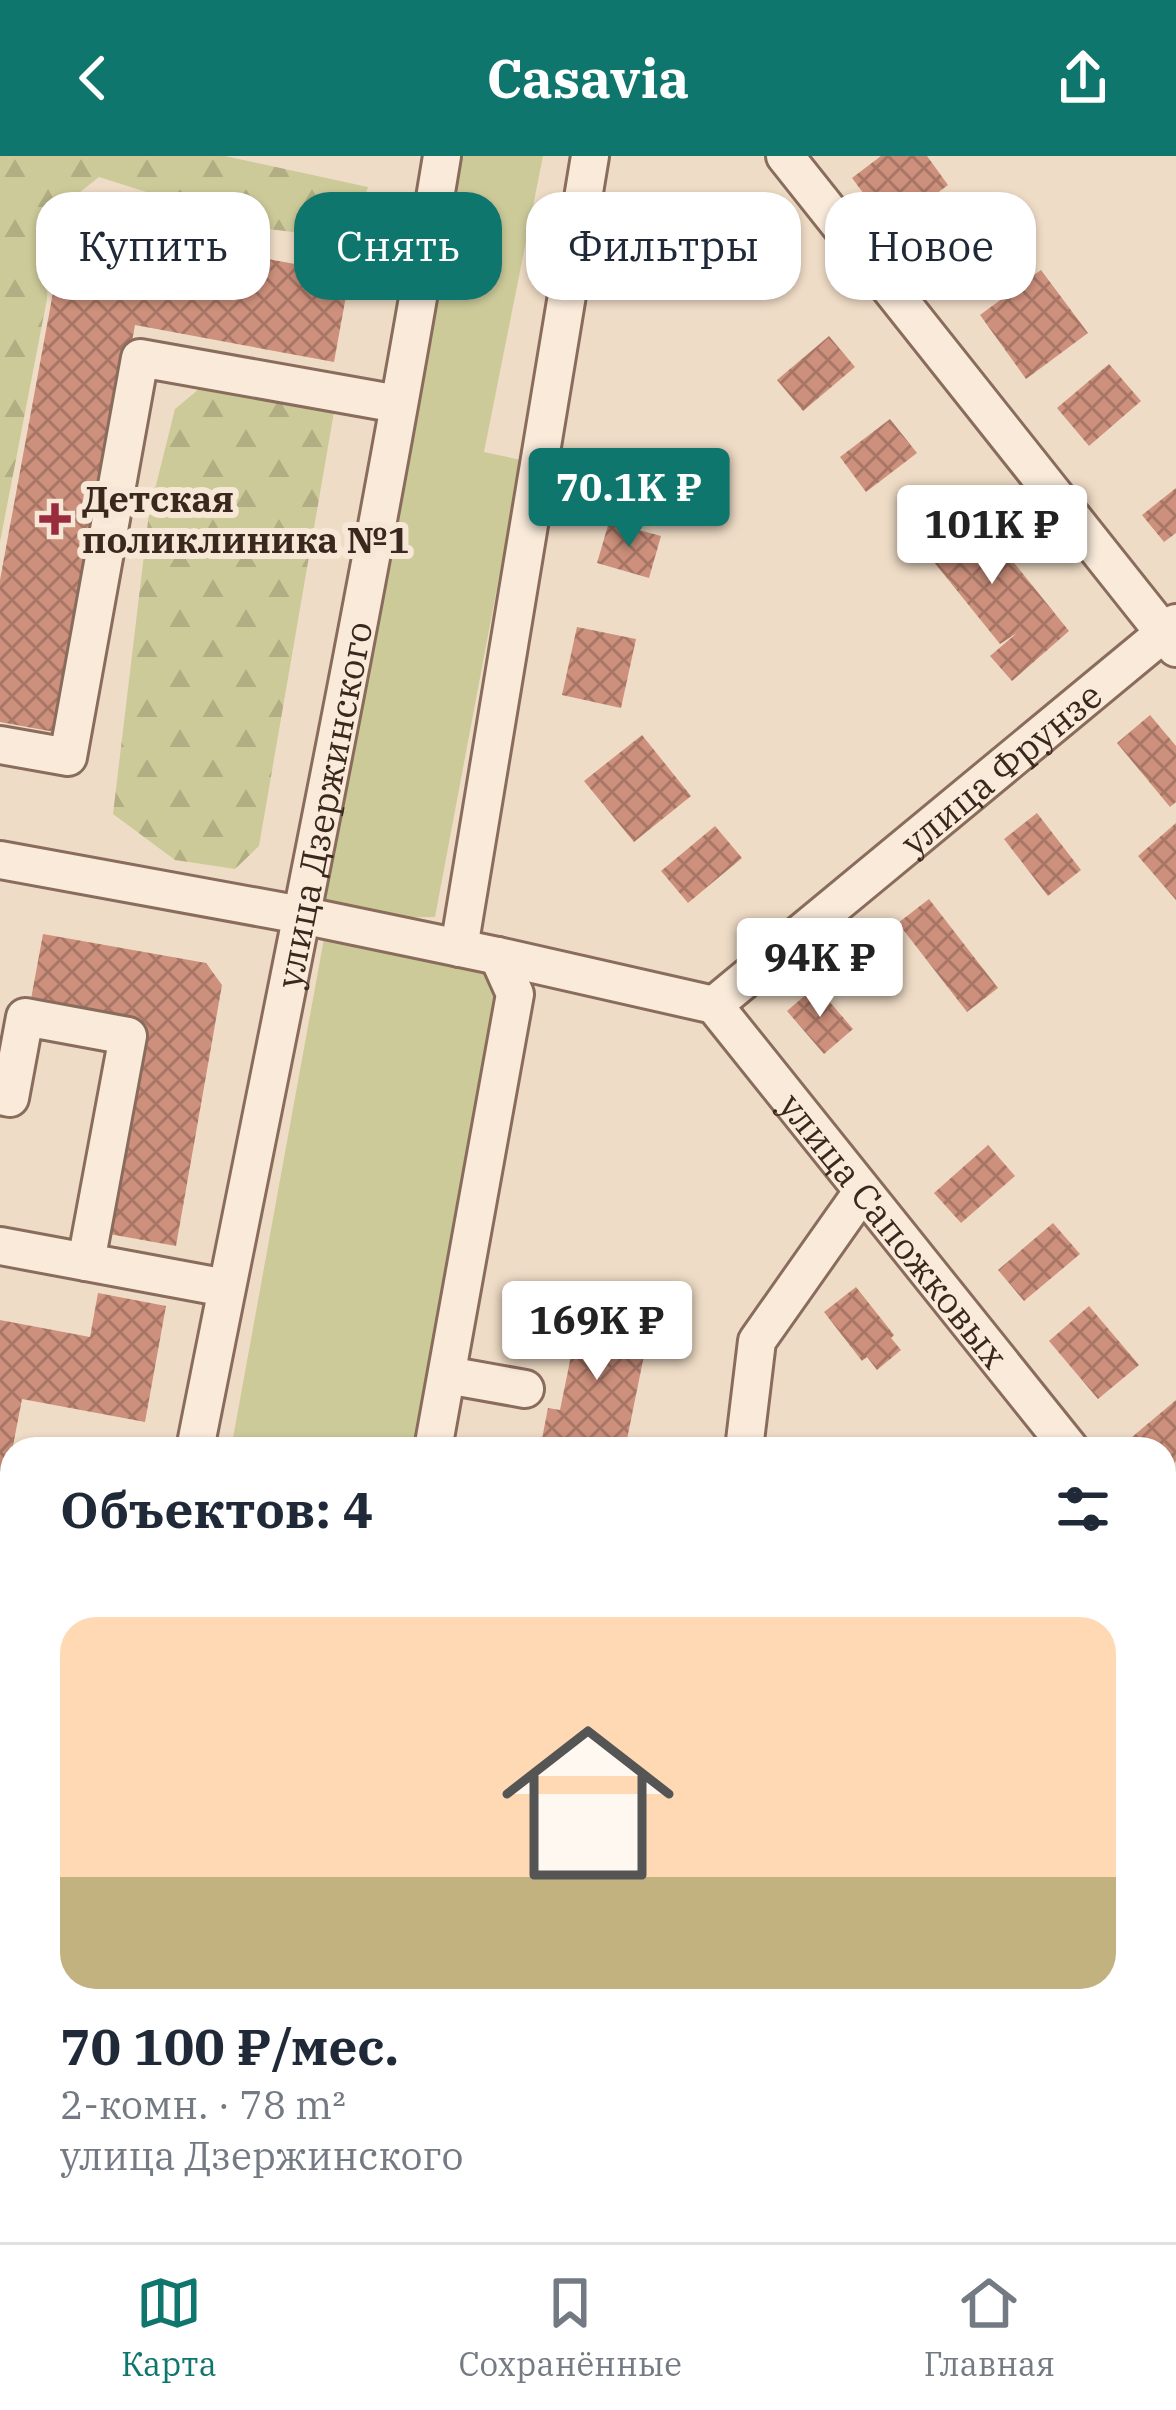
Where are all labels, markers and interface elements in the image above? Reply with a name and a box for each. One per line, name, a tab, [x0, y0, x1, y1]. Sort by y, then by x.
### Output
text: Casavia	[487, 43, 689, 113]
icon: back	[60, 45, 126, 111]
icon: share	[1050, 45, 1116, 111]
chip: Купить	[36, 192, 270, 300]
chip: Снять	[294, 192, 502, 300]
chip: Фильтры	[526, 192, 801, 300]
chip: Новое	[825, 192, 1036, 300]
pin: 70.1K ₽	[518, 448, 740, 550]
text: 70.1K ₽	[556, 461, 702, 512]
place label: Детская поликлиника №1	[82, 475, 409, 563]
pin: 101K ₽	[894, 485, 1090, 587]
text: 101K ₽	[924, 498, 1060, 549]
marker: Детская поликлиника №1	[39, 503, 71, 535]
street label: улица Дзержинского	[264, 617, 382, 992]
street label: улица Фрунзе	[890, 671, 1111, 865]
pin: 94K ₽	[736, 918, 904, 1020]
text: 94K ₽	[764, 931, 876, 982]
street label: улица Сапожковых	[770, 1082, 1019, 1377]
pin: 169K ₽	[499, 1281, 695, 1383]
text: 169K ₽	[529, 1294, 665, 1345]
text: Объектов: 4	[60, 1476, 373, 1542]
icon: filters	[1050, 1476, 1116, 1542]
icon: home	[480, 1695, 696, 1911]
text: 70 100 ₽/мес.	[60, 2013, 399, 2079]
text: 2-комн. · 78 m²	[60, 2079, 346, 2130]
text: улица Дзержинского	[60, 2130, 463, 2181]
tab: Карта	[121, 2270, 217, 2385]
tab: Сохранённые	[458, 2270, 682, 2385]
tab: Главная	[924, 2270, 1055, 2385]

